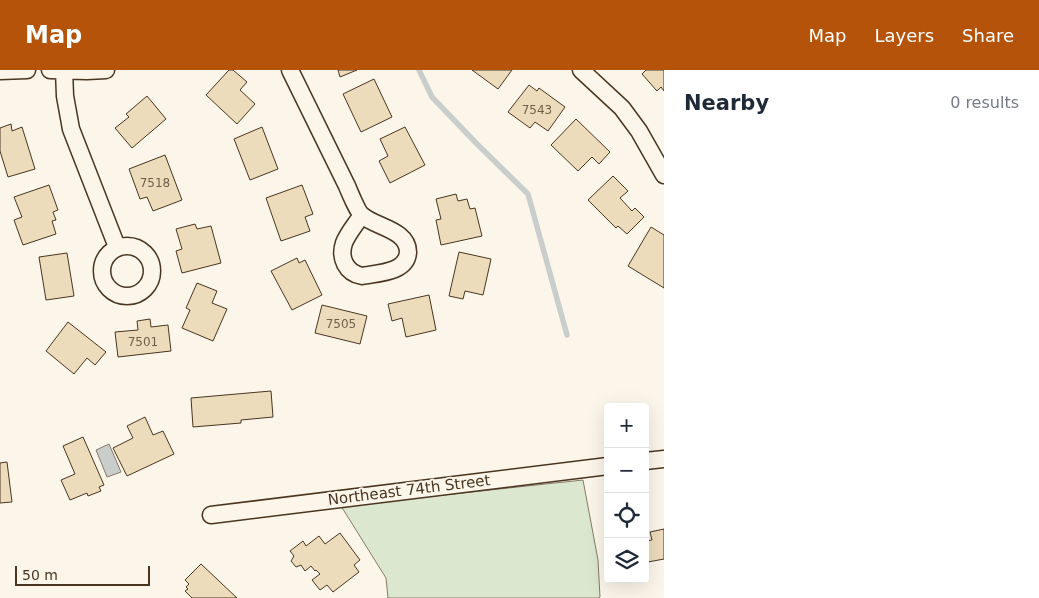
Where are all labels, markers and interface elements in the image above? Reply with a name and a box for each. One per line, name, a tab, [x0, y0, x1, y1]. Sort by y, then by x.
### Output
text: Map	[25, 21, 82, 49]
text: Map	[808, 25, 846, 46]
text: Layers	[874, 25, 934, 46]
text: Share	[962, 25, 1014, 46]
text: Nearby	[684, 91, 769, 115]
text: 0 results	[950, 93, 1019, 112]
house number: 7543	[522, 103, 552, 117]
house number: 7518	[140, 176, 170, 190]
house number: 7505	[326, 317, 356, 331]
house number: 7501	[128, 335, 158, 349]
map controls	[604, 403, 649, 583]
button: +	[604, 403, 649, 448]
button: −	[604, 448, 649, 493]
street label: Northeast 74th Street	[327, 471, 491, 509]
button: locate	[604, 493, 649, 538]
button: layers	[604, 538, 649, 583]
scale bar	[15, 563, 150, 586]
text: 50 m	[22, 567, 58, 583]

